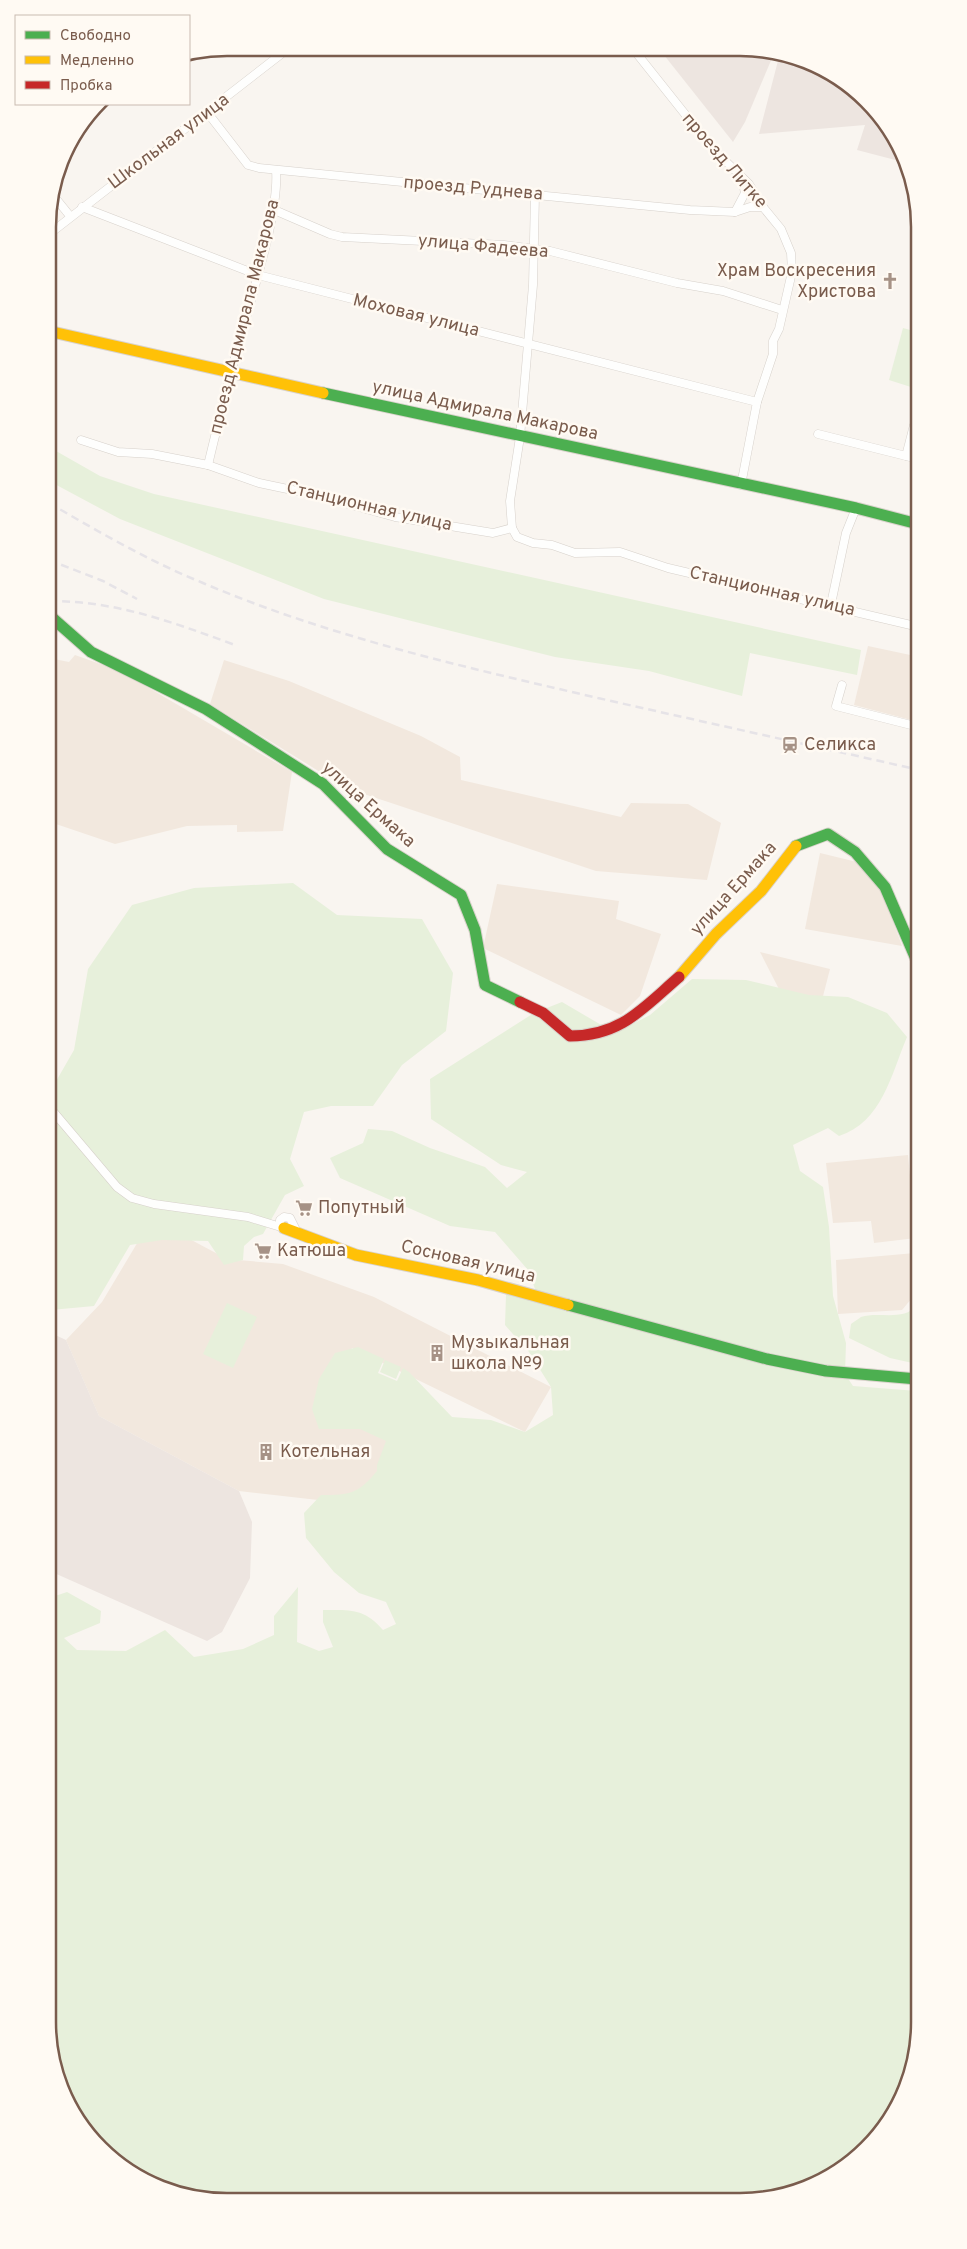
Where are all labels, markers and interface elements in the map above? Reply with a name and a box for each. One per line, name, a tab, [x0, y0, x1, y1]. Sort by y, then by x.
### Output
legend	[15, 15, 190, 105]
text: Свободно	[60, 27, 131, 46]
text: Медленно	[60, 52, 134, 71]
text: Пробка	[60, 77, 112, 96]
street label: Школьная улица	[104, 89, 234, 195]
street label: проезд Литке	[676, 108, 772, 214]
street label: проезд Руднева	[402, 171, 544, 207]
street label: проезд Адмирала Макарова	[205, 197, 285, 437]
street label: улица Фадеева	[417, 230, 549, 264]
place label: Храм Воскресения Христова	[717, 260, 876, 304]
church icon: Храм Воскресения Христова	[880, 271, 900, 291]
street label: Моховая улица	[350, 289, 482, 343]
street label: улица Адмирала Макарова	[370, 376, 600, 446]
street label: Станционная улица	[284, 477, 454, 537]
street label: Станционная улица	[687, 562, 857, 622]
place label: Селикса	[804, 734, 876, 757]
station icon: Селикса	[780, 735, 800, 755]
street label: улица Ермака	[316, 757, 420, 853]
street label: улица Ермака	[686, 837, 782, 941]
place label: Попутный	[318, 1197, 405, 1220]
supermarket icon: Попутный	[294, 1198, 314, 1218]
street label: Сосновая улица	[398, 1235, 538, 1289]
place label: Катюша	[277, 1240, 346, 1263]
supermarket icon: Катюша	[253, 1241, 273, 1261]
place label: Музыкальная школа №9	[451, 1332, 570, 1376]
building icon: Музыкальная школа №9	[427, 1343, 447, 1363]
place label: Котельная	[280, 1441, 370, 1464]
building icon: Котельная	[256, 1442, 276, 1462]

